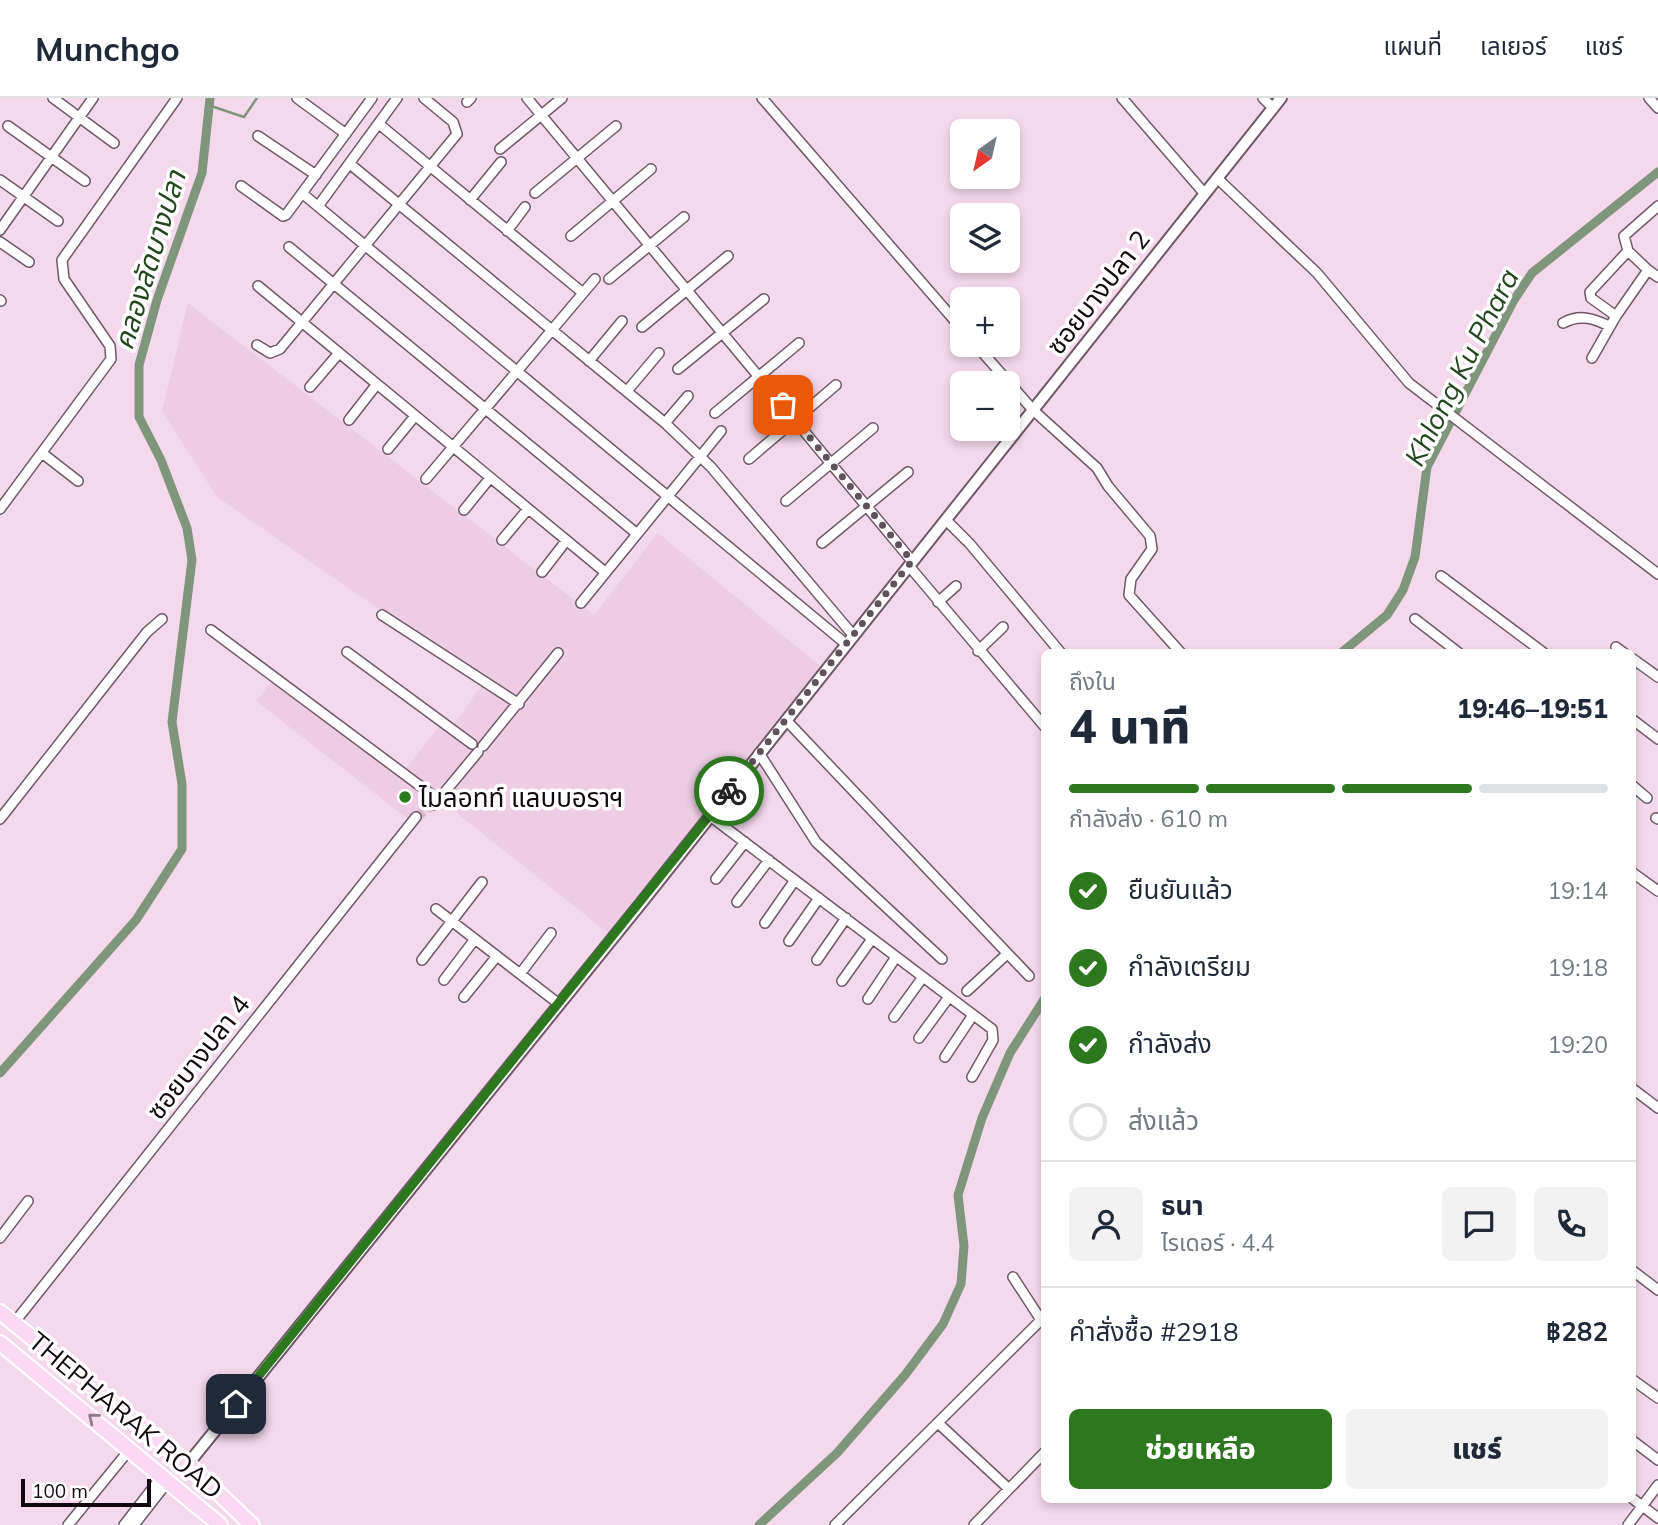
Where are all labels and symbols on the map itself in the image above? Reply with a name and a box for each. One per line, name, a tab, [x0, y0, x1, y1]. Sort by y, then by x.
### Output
north arrow	[950, 119, 1020, 189]
water label: คลองลัดบางปลา	[105, 165, 193, 354]
street label: ซอยบางปลา 2	[1039, 223, 1157, 361]
water label: Khlong Ku Phara	[1396, 263, 1526, 471]
pin	[753, 375, 813, 435]
courier	[694, 756, 764, 826]
place label: ไมลอทท์ แลบบอราฯ	[418, 781, 624, 814]
marker: ไมลอทท์ แลบบอราฯ	[397, 789, 413, 805]
street label: ซอยบางปลา 4	[139, 988, 257, 1126]
street label: THEPHARAK ROAD	[22, 1324, 230, 1506]
pin	[206, 1374, 266, 1434]
one-way arrow	[88, 1414, 100, 1427]
scale bar	[21, 1476, 150, 1508]

